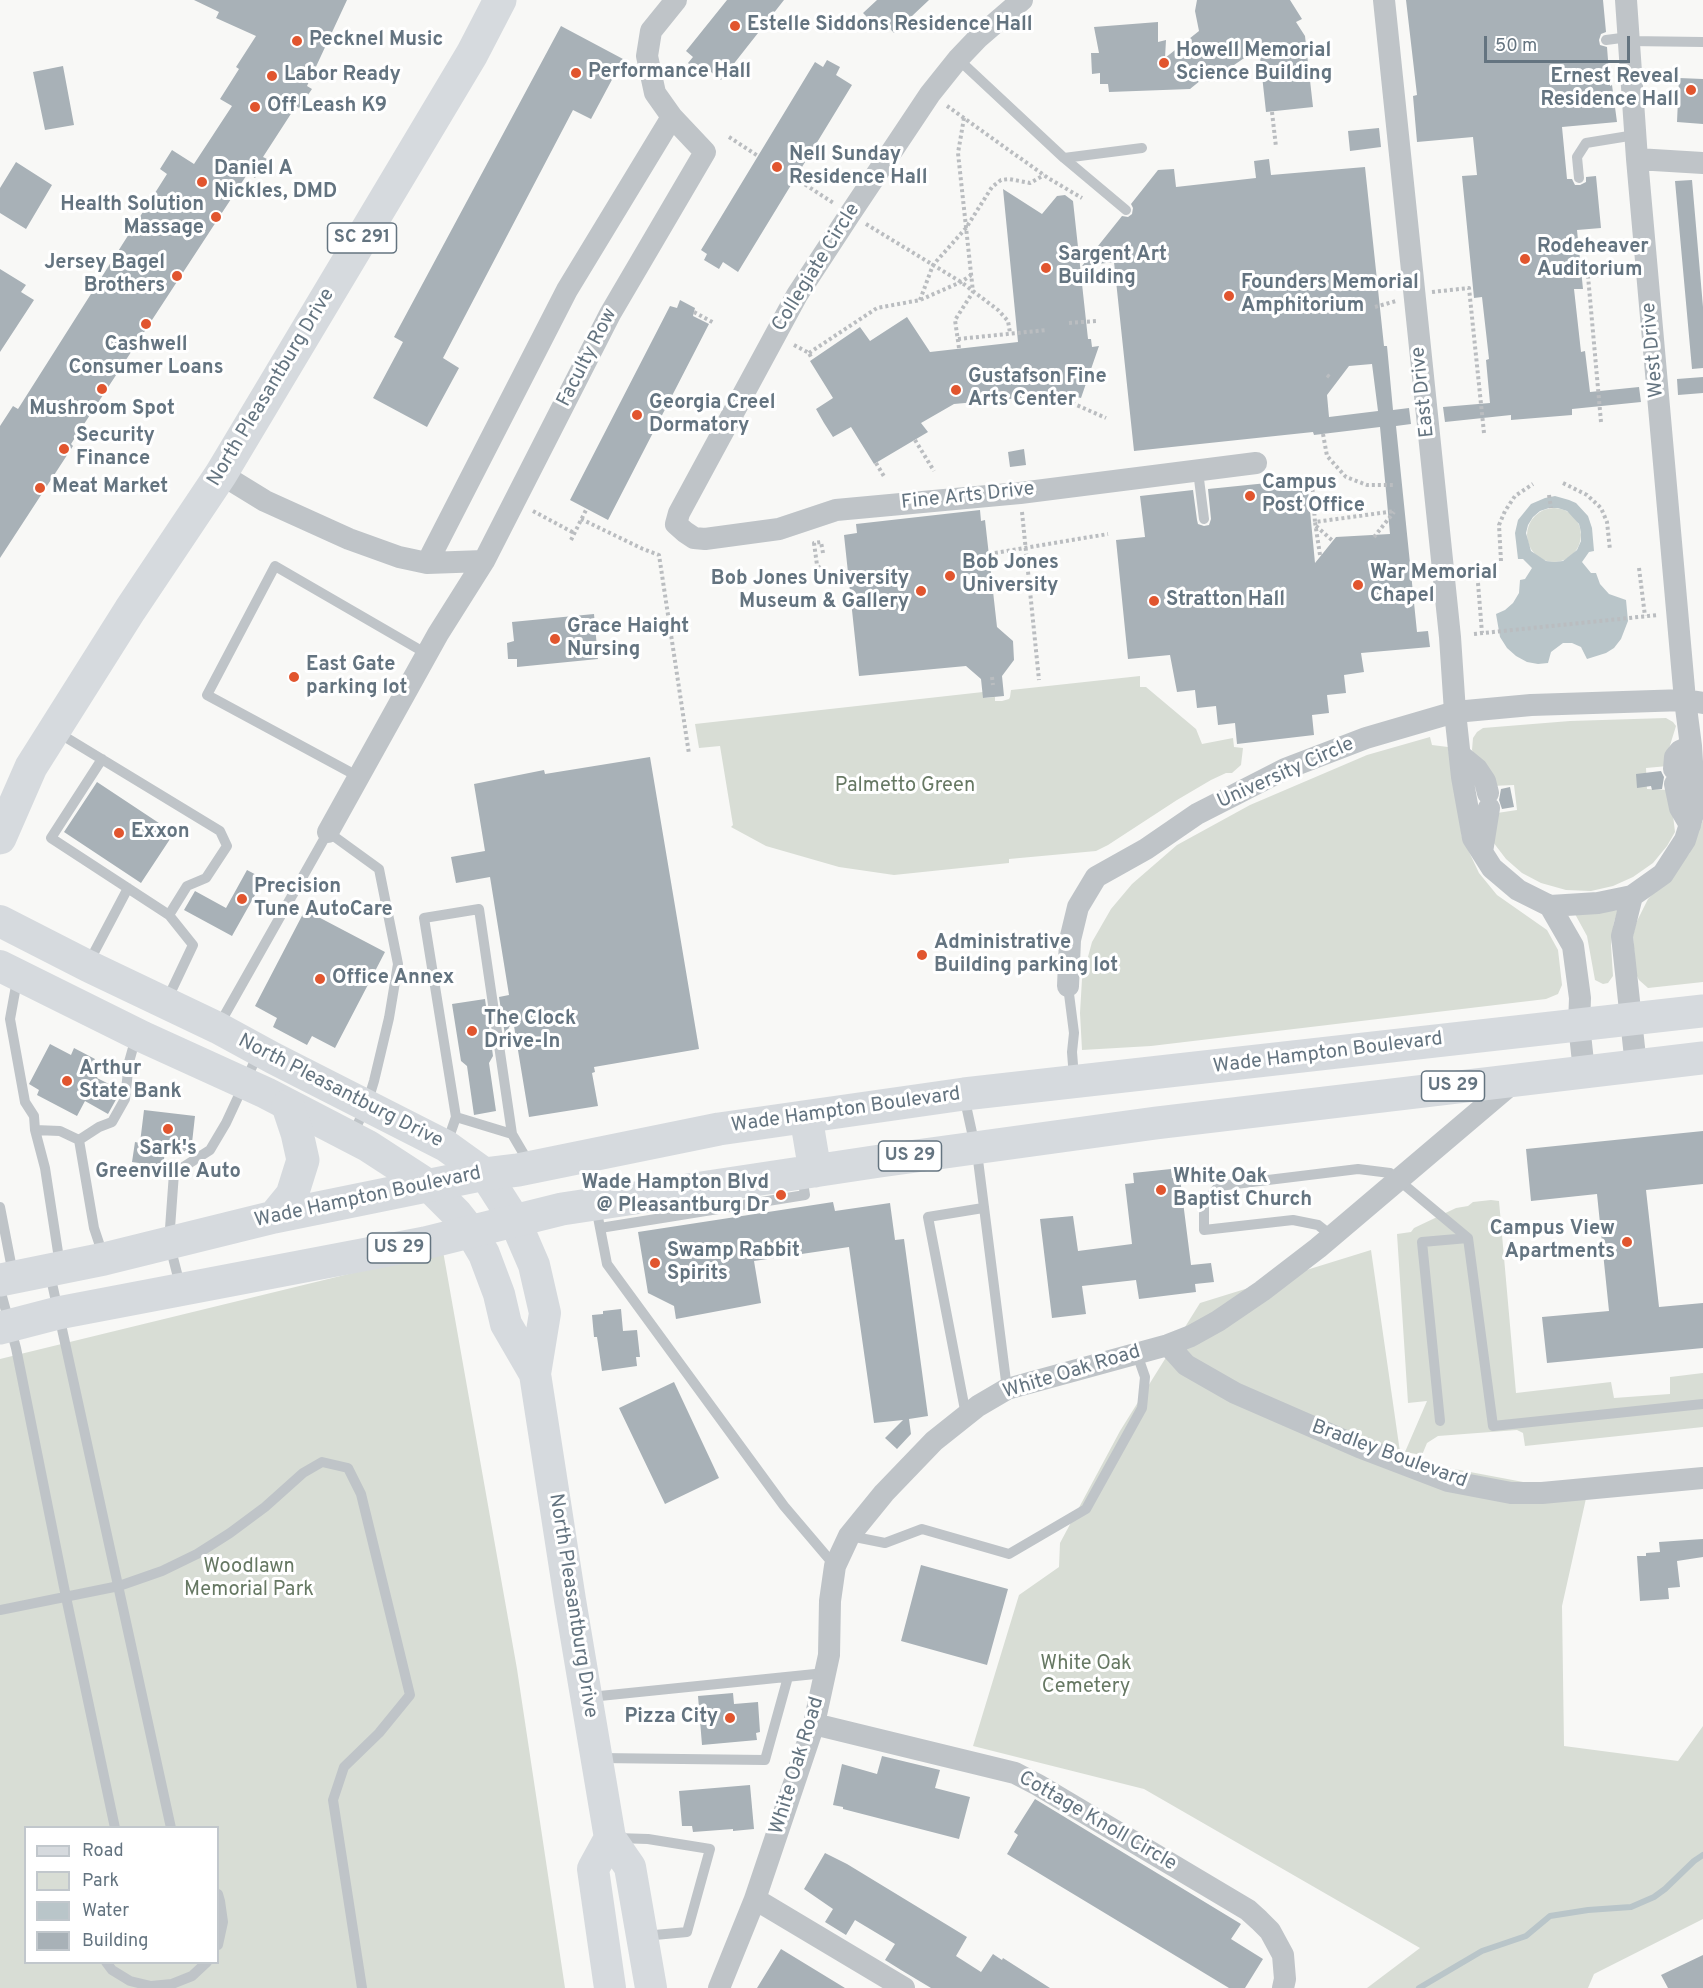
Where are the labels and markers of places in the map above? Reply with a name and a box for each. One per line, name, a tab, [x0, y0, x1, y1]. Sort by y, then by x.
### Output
place label: Estelle Siddons Residence Hall	[747, 14, 1033, 38]
marker: Estelle Siddons Residence Hall	[728, 19, 742, 33]
place label: Pecknel Music	[309, 29, 443, 53]
marker: Pecknel Music	[290, 34, 304, 48]
place label: Howell Memorial Science Building	[1176, 40, 1332, 87]
marker: Howell Memorial Science Building	[1157, 56, 1171, 70]
place label: Performance Hall	[588, 61, 751, 85]
place label: Labor Ready	[284, 64, 401, 88]
marker: Performance Hall	[569, 66, 583, 80]
place label: Ernest Reveal Residence Hall	[1541, 66, 1679, 113]
marker: Labor Ready	[265, 69, 279, 83]
marker: Ernest Reveal Residence Hall	[1684, 83, 1698, 97]
place label: Off Leash K9	[267, 95, 387, 119]
marker: Off Leash K9	[248, 100, 262, 114]
place label: Nell Sunday Residence Hall	[789, 144, 927, 191]
place label: Daniel A Nickles, DMD	[214, 158, 337, 205]
marker: Nell Sunday Residence Hall	[770, 160, 784, 174]
marker: Daniel A Nickles, DMD	[195, 175, 209, 189]
place label: Health Solution Massage	[60, 194, 204, 241]
marker: Health Solution Massage	[209, 210, 223, 224]
place label: Rodeheaver Auditorium	[1537, 236, 1649, 283]
place label: Sargent Art Building	[1058, 244, 1167, 291]
place label: Jersey Bagel Brothers	[44, 252, 165, 299]
marker: Rodeheaver Auditorium	[1518, 252, 1532, 266]
marker: Sargent Art Building	[1039, 261, 1053, 275]
marker: Jersey Bagel Brothers	[170, 269, 184, 283]
place label: Founders Memorial Amphitorium	[1241, 272, 1419, 319]
marker: Founders Memorial Amphitorium	[1222, 289, 1236, 303]
marker: Cashwell Consumer Loans	[139, 317, 153, 331]
place label: Cashwell Consumer Loans	[68, 334, 224, 381]
place label: Gustafson Fine Arts Center	[968, 366, 1107, 413]
marker: Mushroom Spot	[95, 382, 109, 396]
marker: Gustafson Fine Arts Center	[949, 383, 963, 397]
place label: Georgia Creel Dormatory	[649, 392, 775, 439]
place label: Mushroom Spot	[29, 398, 175, 422]
marker: Georgia Creel Dormatory	[630, 408, 644, 422]
place label: Security Finance	[76, 425, 155, 472]
marker: Security Finance	[57, 442, 71, 456]
place label: Campus Post Office	[1262, 472, 1365, 519]
place label: Meat Market	[52, 476, 168, 500]
marker: Meat Market	[33, 481, 47, 495]
marker: Campus Post Office	[1243, 489, 1257, 503]
place label: Bob Jones University	[962, 552, 1059, 599]
place label: War Memorial Chapel	[1370, 562, 1498, 609]
place label: Bob Jones University Museum & Gallery	[711, 568, 909, 615]
marker: Bob Jones University	[943, 569, 957, 583]
marker: War Memorial Chapel	[1351, 578, 1365, 592]
marker: Bob Jones University Museum & Gallery	[914, 584, 928, 598]
place label: Stratton Hall	[1166, 589, 1285, 613]
marker: Stratton Hall	[1147, 594, 1161, 608]
place label: Grace Haight Nursing	[567, 616, 689, 663]
marker: Grace Haight Nursing	[548, 632, 562, 646]
place label: East Gate parking lot	[306, 654, 407, 701]
marker: East Gate parking lot	[287, 670, 301, 684]
place label: Exxon	[131, 821, 190, 845]
marker: Exxon	[112, 826, 126, 840]
place label: Precision Tune AutoCare	[254, 876, 393, 923]
marker: Precision Tune AutoCare	[235, 892, 249, 906]
place label: Administrative Building parking lot	[934, 932, 1118, 979]
marker: Administrative Building parking lot	[915, 948, 929, 962]
place label: Office Annex	[332, 967, 454, 991]
marker: Office Annex	[313, 972, 327, 986]
place label: The Clock Drive-In	[484, 1008, 576, 1055]
marker: The Clock Drive-In	[465, 1024, 479, 1038]
place label: Arthur State Bank	[79, 1058, 182, 1105]
marker: Arthur State Bank	[60, 1074, 74, 1088]
marker: Sark's Greenville Auto	[161, 1122, 175, 1136]
place label: Sark's Greenville Auto	[95, 1138, 241, 1185]
place label: White Oak Baptist Church	[1173, 1166, 1312, 1213]
place label: Wade Hampton Blvd @ Pleasantburg Dr	[581, 1172, 769, 1219]
marker: White Oak Baptist Church	[1154, 1183, 1168, 1197]
marker: Wade Hampton Blvd @ Pleasantburg Dr	[774, 1188, 788, 1202]
place label: Campus View Apartments	[1490, 1218, 1615, 1265]
marker: Campus View Apartments	[1620, 1235, 1634, 1249]
place label: Swamp Rabbit Spirits	[667, 1240, 800, 1287]
marker: Swamp Rabbit Spirits	[648, 1256, 662, 1270]
place label: Pizza City	[624, 1706, 718, 1730]
marker: Pizza City	[723, 1711, 737, 1725]

